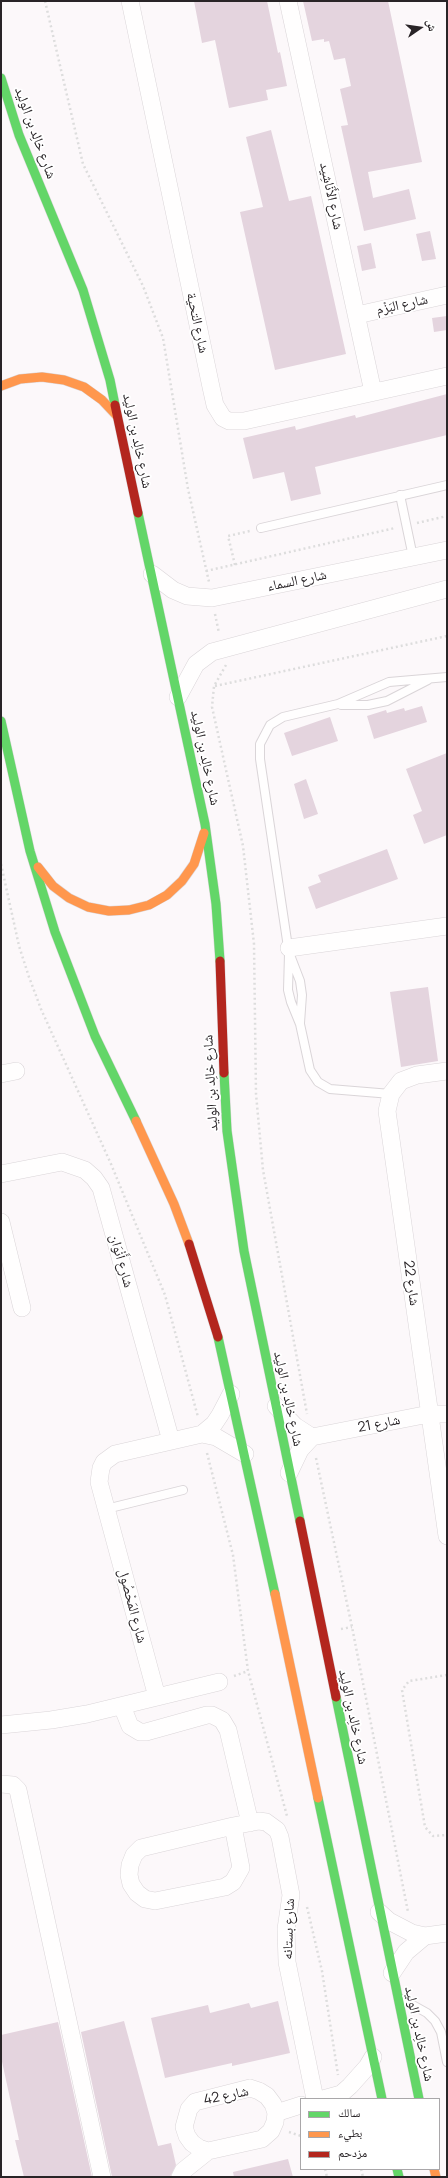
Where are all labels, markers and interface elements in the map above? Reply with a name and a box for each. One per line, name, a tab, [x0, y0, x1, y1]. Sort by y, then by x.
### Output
north arrow	[400, 8, 440, 48]
text: ش	[424, 18, 441, 33]
street label: شارع خالِد بن الوليد	[11, 85, 59, 181]
street label: شارع الأَنَاشِيد	[316, 161, 346, 231]
street label: شارع التحية	[182, 291, 212, 355]
street label: شارع البَزْم	[375, 291, 429, 319]
street label: شارع خالِد بن الوليد	[119, 392, 155, 490]
street label: شارع السماء	[266, 567, 328, 595]
street label: شارع خالِد بن الوليد	[187, 709, 223, 807]
street label: شارع خالِد بن الوليد	[200, 1034, 222, 1132]
street label: شارع أَنْوَان	[105, 1232, 137, 1290]
street label: شارع 22	[400, 1259, 422, 1307]
street label: شارع خالِد بن الوليد	[270, 1350, 306, 1448]
street label: شارع 21	[356, 1412, 402, 1436]
street label: شارع المَحْصُول	[114, 1567, 150, 1645]
street label: شارع خالِد بن الوليد	[335, 1668, 371, 1766]
street label: شارع بستانه	[280, 1898, 298, 1960]
street label: شارع خالِد بن الوليد	[401, 1985, 437, 2083]
street label: شارع 42	[202, 2083, 250, 2109]
legend	[300, 2098, 440, 2170]
text: سالك	[338, 2104, 360, 2121]
text: بطيء	[338, 2124, 362, 2141]
text: مزدحم	[338, 2144, 367, 2161]

